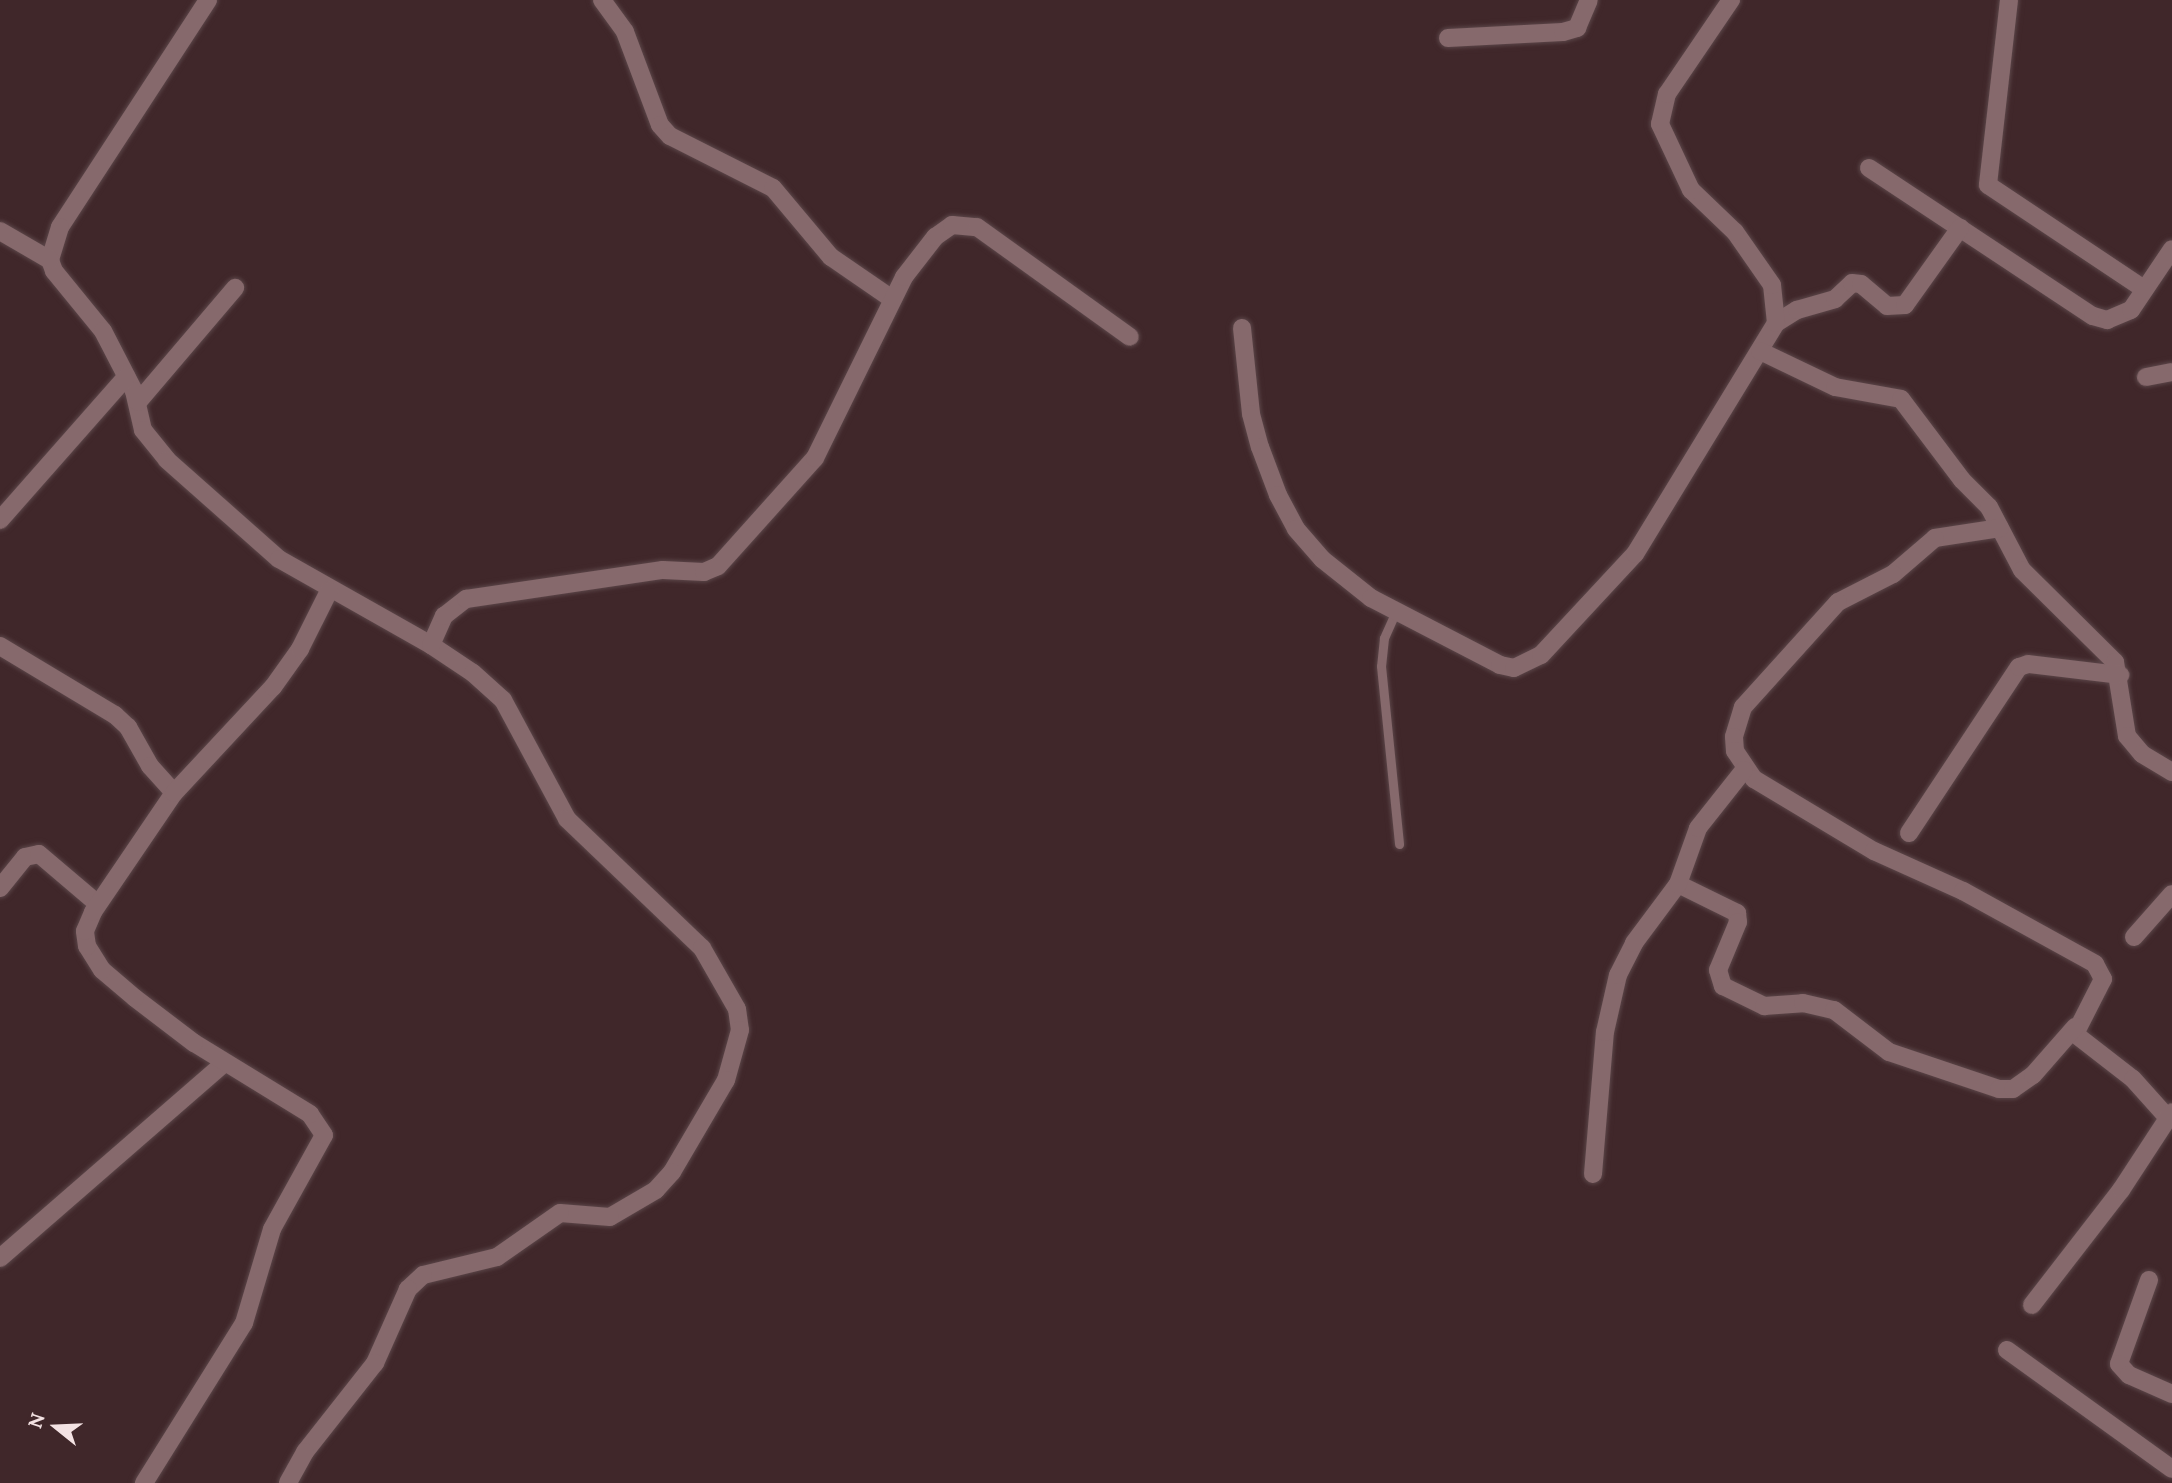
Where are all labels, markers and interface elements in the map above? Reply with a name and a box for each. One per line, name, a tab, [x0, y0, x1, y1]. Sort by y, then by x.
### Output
north arrow	[21, 1392, 91, 1462]
text: N	[22, 1410, 50, 1431]

